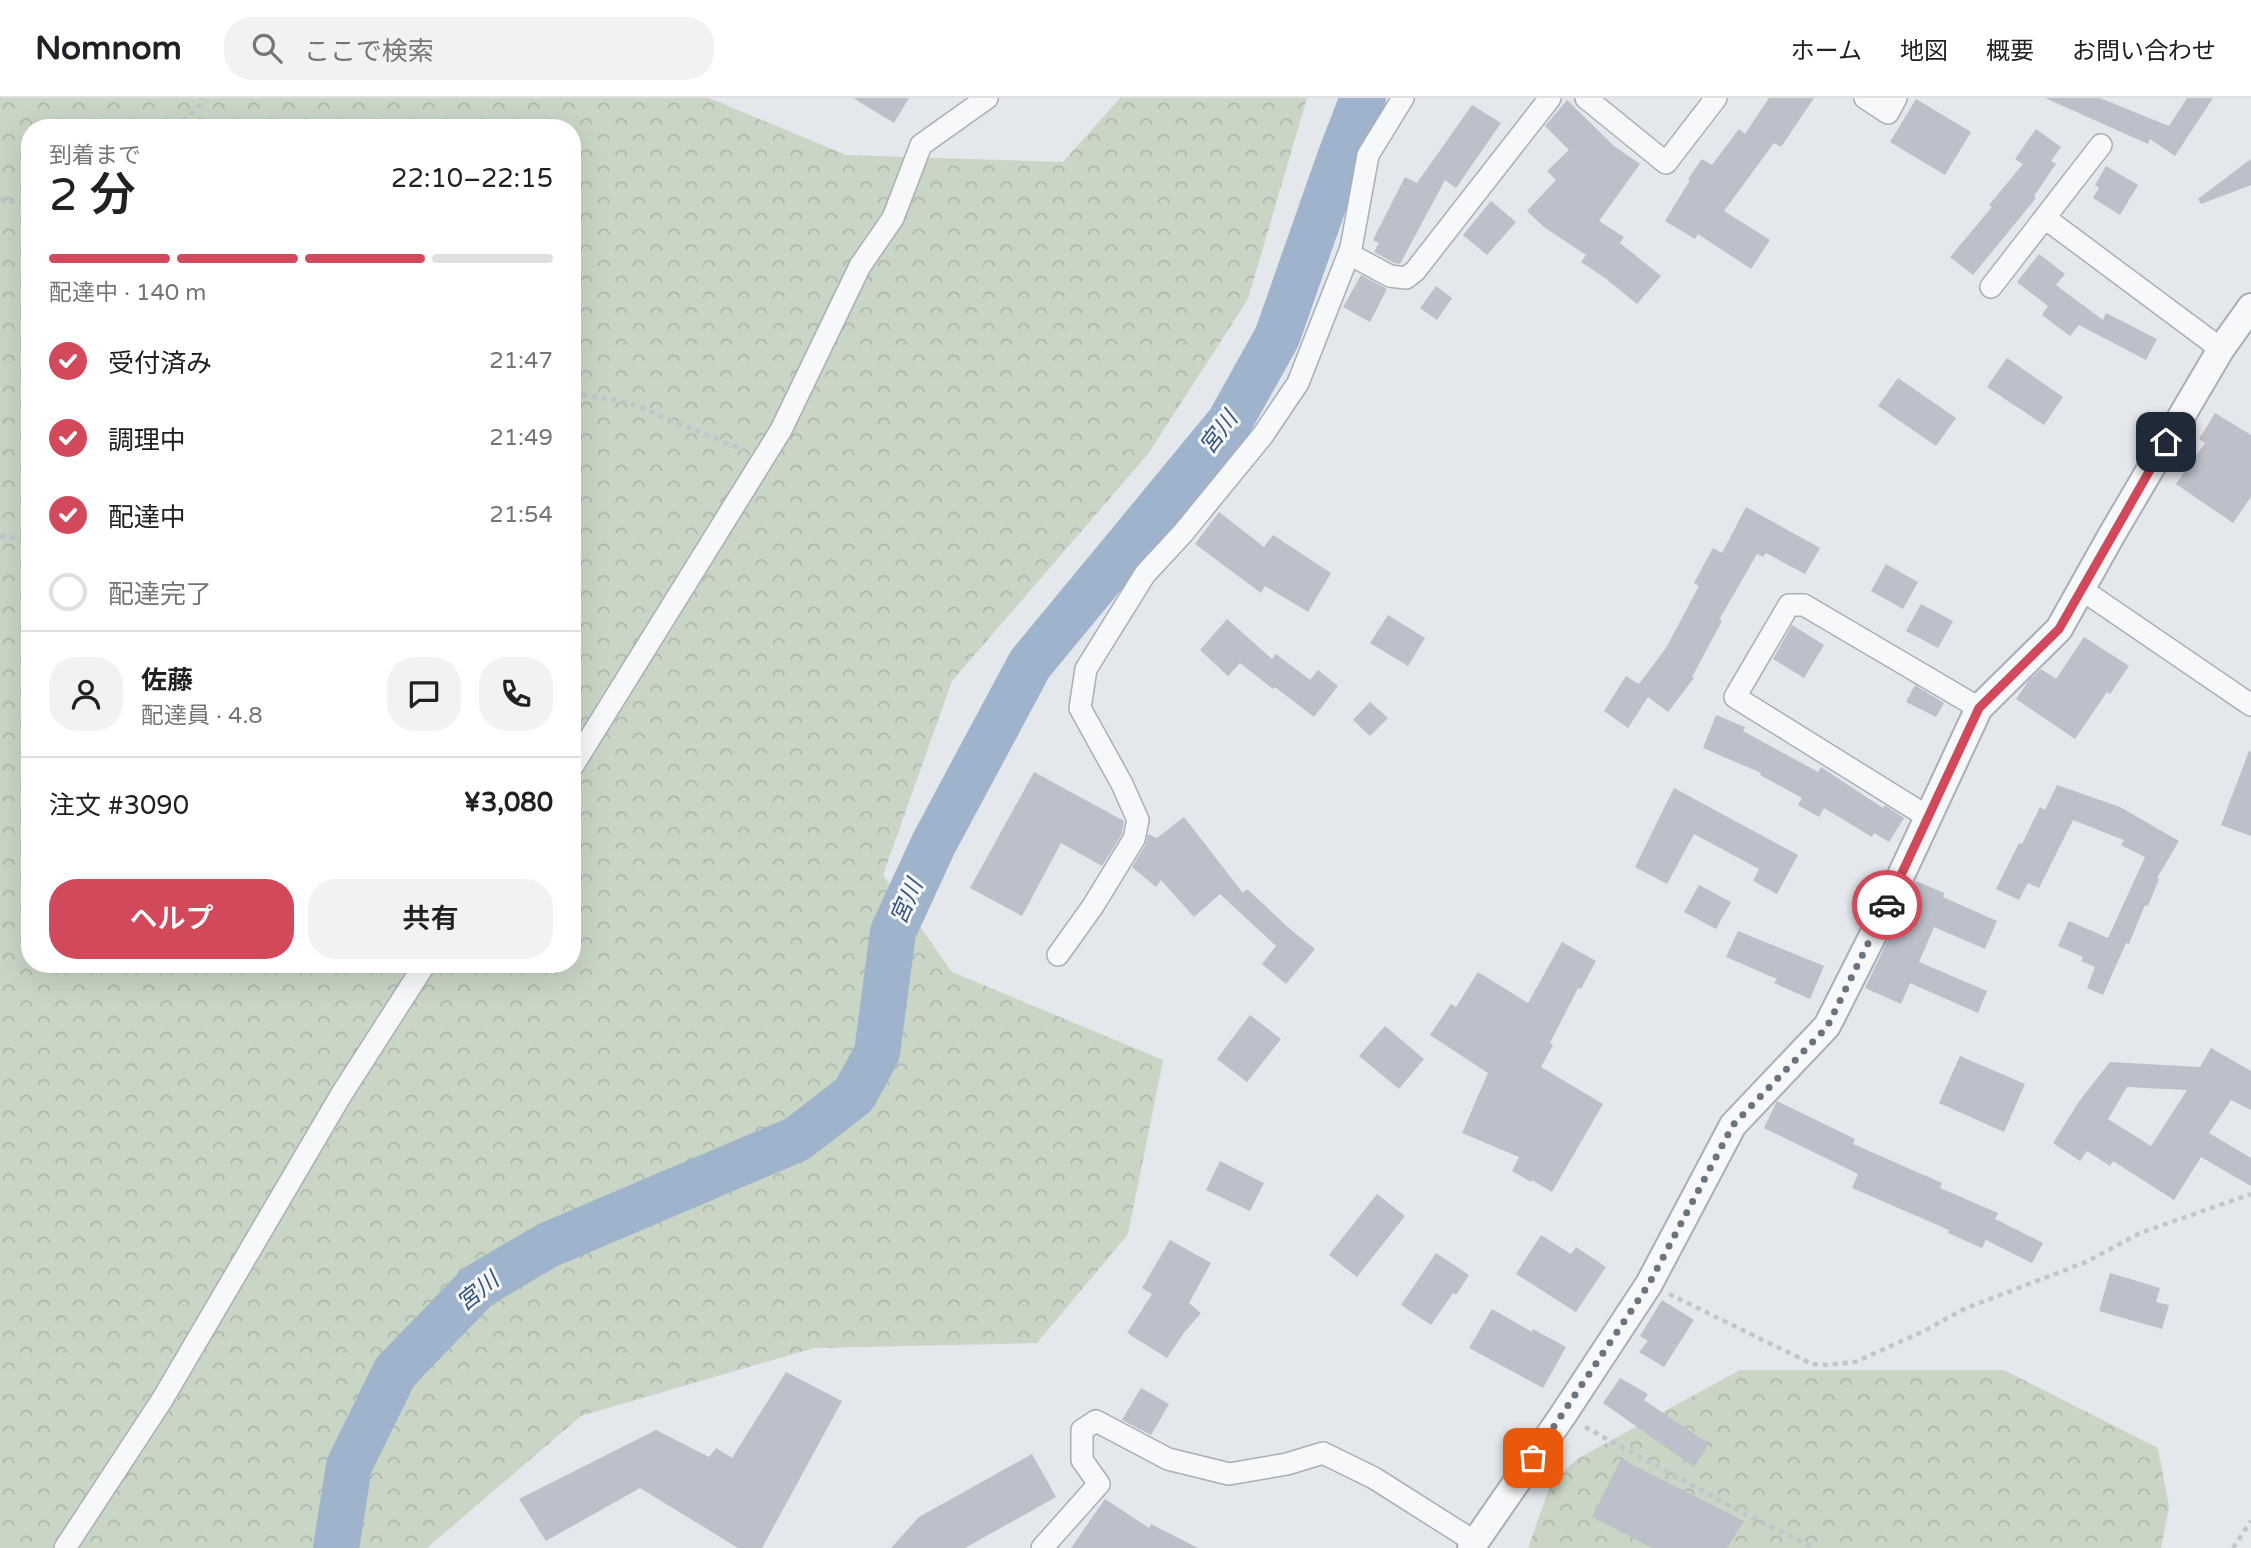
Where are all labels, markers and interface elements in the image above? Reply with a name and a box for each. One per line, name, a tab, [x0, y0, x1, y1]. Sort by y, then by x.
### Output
search box	[224, 17, 714, 80]
text: Nomnom	[35, 29, 182, 68]
icon: search	[248, 29, 286, 67]
text: ここで検索	[304, 36, 434, 67]
text: ホーム	[1791, 37, 1862, 66]
text: 地図	[1900, 37, 1948, 66]
text: 概要	[1986, 37, 2034, 66]
text: お問い合わせ	[2072, 37, 2216, 66]
text: 到着まで	[49, 142, 141, 170]
text: 22:10–22:15	[391, 163, 553, 194]
text: 2 分	[49, 168, 136, 223]
text: 配達中 · 140 m	[49, 279, 206, 307]
icon: check	[49, 342, 87, 380]
text: 21:47	[489, 347, 553, 375]
text: 受付済み	[108, 348, 212, 379]
water label: 宮川	[1194, 404, 1246, 460]
pin	[2136, 412, 2196, 472]
icon: check	[49, 419, 87, 457]
icon: home	[2147, 423, 2185, 461]
text: 21:49	[489, 424, 553, 452]
text: 調理中	[108, 425, 186, 456]
icon: check	[49, 496, 87, 534]
text: 21:54	[489, 501, 553, 529]
text: 配達中	[108, 502, 186, 533]
text: 配達完了	[108, 579, 212, 610]
button: person	[49, 657, 123, 731]
button: chat	[387, 657, 461, 731]
button: phone	[479, 657, 553, 731]
text: 佐藤	[141, 665, 193, 696]
text: 配達員 · 4.8	[141, 702, 263, 730]
text: ¥3,080	[464, 787, 553, 818]
text: 注文 #3090	[49, 790, 189, 821]
courier	[1852, 870, 1922, 940]
water label: 宮川	[885, 873, 930, 929]
button: ヘルプ	[49, 879, 294, 959]
button: 共有	[308, 879, 553, 959]
icon: car	[1868, 886, 1906, 924]
water label: 宮川	[451, 1265, 507, 1317]
pin	[1503, 1428, 1563, 1488]
icon: bag	[1514, 1439, 1552, 1477]

